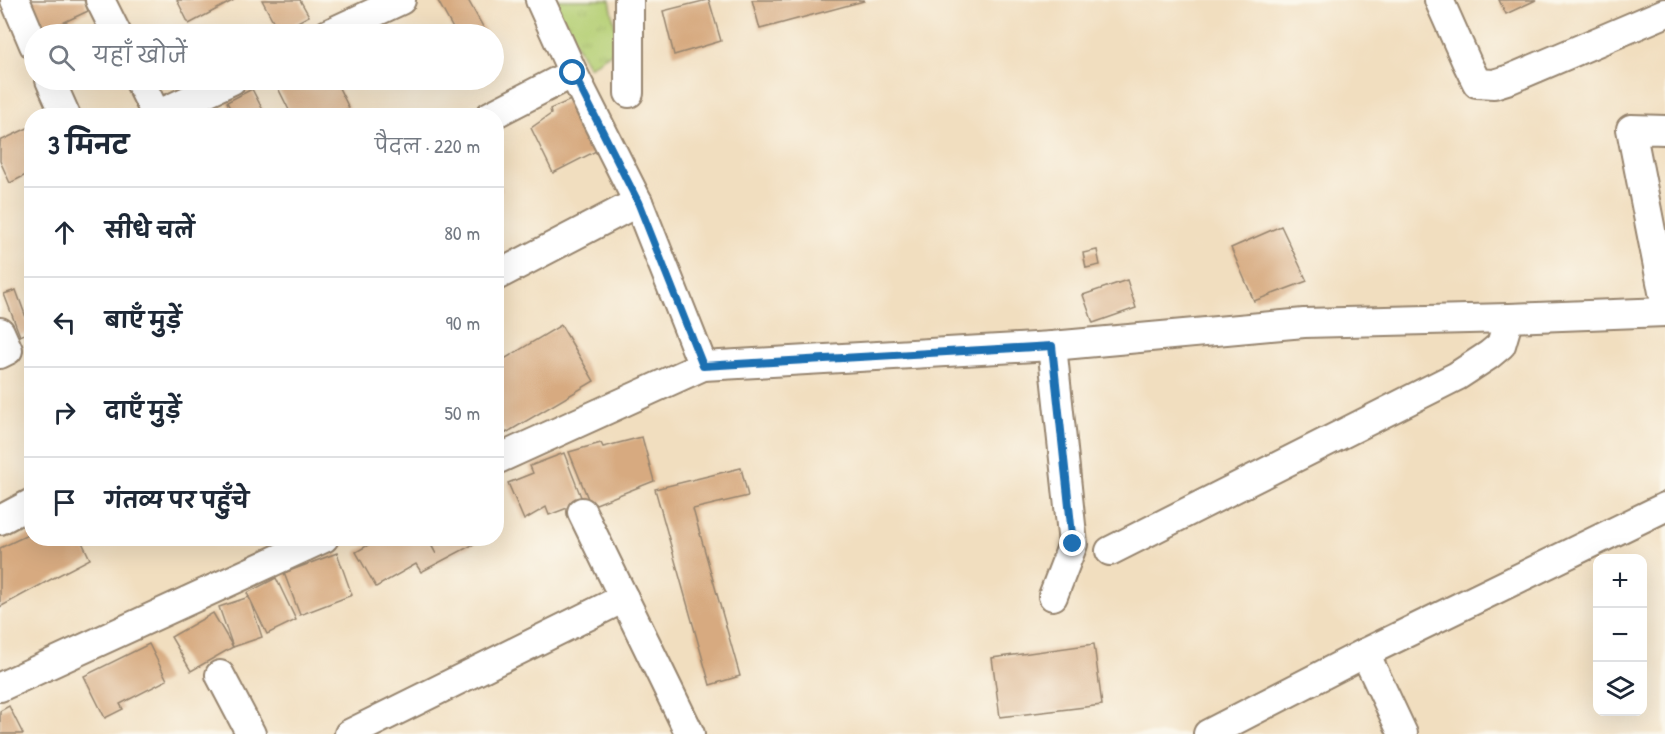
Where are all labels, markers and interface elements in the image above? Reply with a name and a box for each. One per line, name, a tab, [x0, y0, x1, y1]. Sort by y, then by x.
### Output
search box	[24, 24, 504, 90]
text: यहाँ खोजें	[93, 40, 187, 70]
icon: search	[45, 41, 78, 74]
route start	[559, 59, 585, 85]
text: 3 मिनट	[48, 127, 129, 162]
text: पैदल · 220 m	[375, 132, 480, 159]
text: सीधे चलें	[105, 215, 195, 245]
icon: ahead	[48, 216, 81, 249]
text: 80 m	[444, 219, 480, 246]
text: बाएँ मुड़ें	[105, 305, 182, 335]
icon: left	[48, 306, 81, 339]
text: 90 m	[446, 309, 480, 336]
text: दाएँ मुड़ें	[105, 395, 181, 425]
icon: right	[48, 396, 81, 429]
text: 50 m	[444, 399, 480, 426]
text: गंतव्य पर पहुँचे	[105, 485, 249, 515]
icon: arrive	[48, 486, 81, 519]
route end	[1059, 530, 1085, 556]
map controls	[1593, 554, 1647, 716]
button: +	[1593, 554, 1647, 608]
button: −	[1593, 608, 1647, 662]
button: layers	[1593, 662, 1647, 716]

